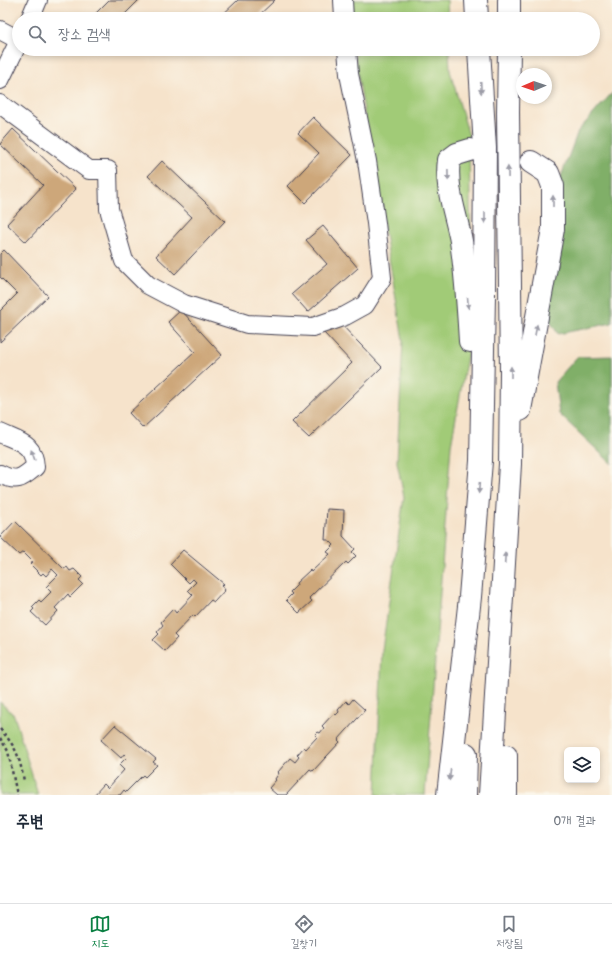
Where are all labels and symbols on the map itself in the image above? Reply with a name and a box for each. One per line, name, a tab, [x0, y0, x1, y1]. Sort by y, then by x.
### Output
north arrow	[516, 68, 552, 104]
one-way arrow	[478, 82, 485, 94]
one-way arrow	[505, 166, 512, 178]
one-way arrow	[445, 169, 451, 182]
one-way arrow	[550, 194, 556, 207]
one-way arrow	[482, 212, 488, 225]
one-way arrow	[465, 297, 471, 309]
one-way arrow	[533, 323, 539, 336]
one-way arrow	[508, 365, 514, 378]
one-way arrow	[29, 448, 35, 460]
one-way arrow	[475, 482, 482, 494]
one-way arrow	[501, 552, 508, 564]
one-way arrow	[447, 769, 454, 781]

